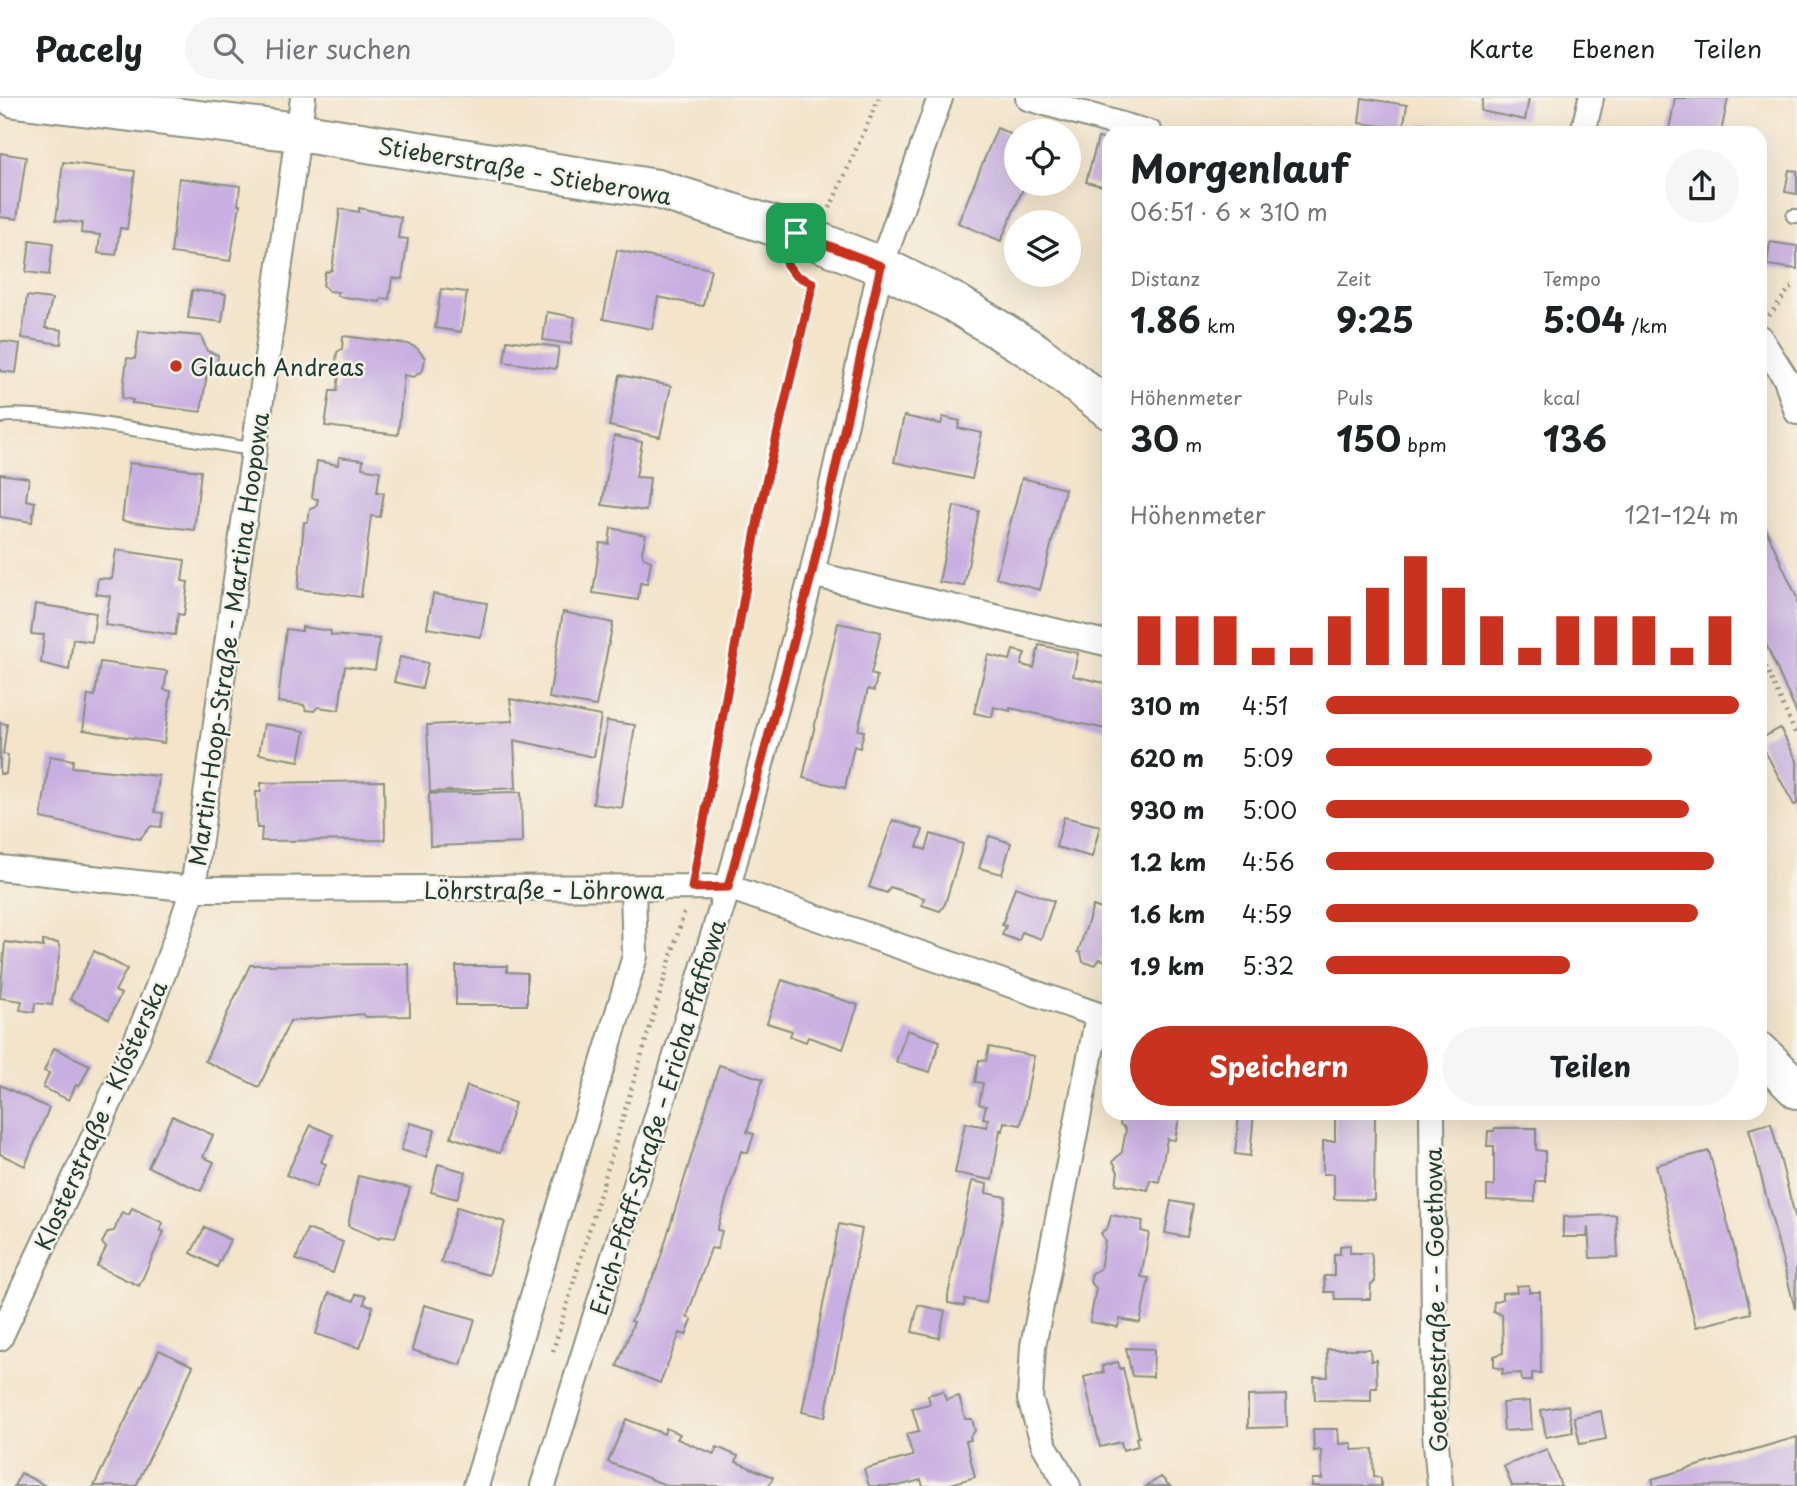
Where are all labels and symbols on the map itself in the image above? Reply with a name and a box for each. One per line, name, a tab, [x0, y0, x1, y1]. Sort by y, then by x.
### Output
street label: Stieberstraße - Stieberowa	[375, 127, 675, 213]
pin	[766, 203, 826, 263]
place label: Glauch Andreas	[190, 349, 364, 384]
marker: Glauch Andreas	[168, 358, 184, 374]
street label: Martin-Hoop-Straße - Martina Hoopowa	[179, 409, 277, 868]
street label: Löhrstraße - Löhrowa	[424, 872, 665, 907]
street label: Erich-Pfaff-Straße – Ericha Pfaffowa	[580, 914, 734, 1319]
street label: Klosterstraße - Klóšterska	[25, 974, 176, 1255]
street label: Goethestraße - - Goethowa	[1415, 1147, 1455, 1453]

